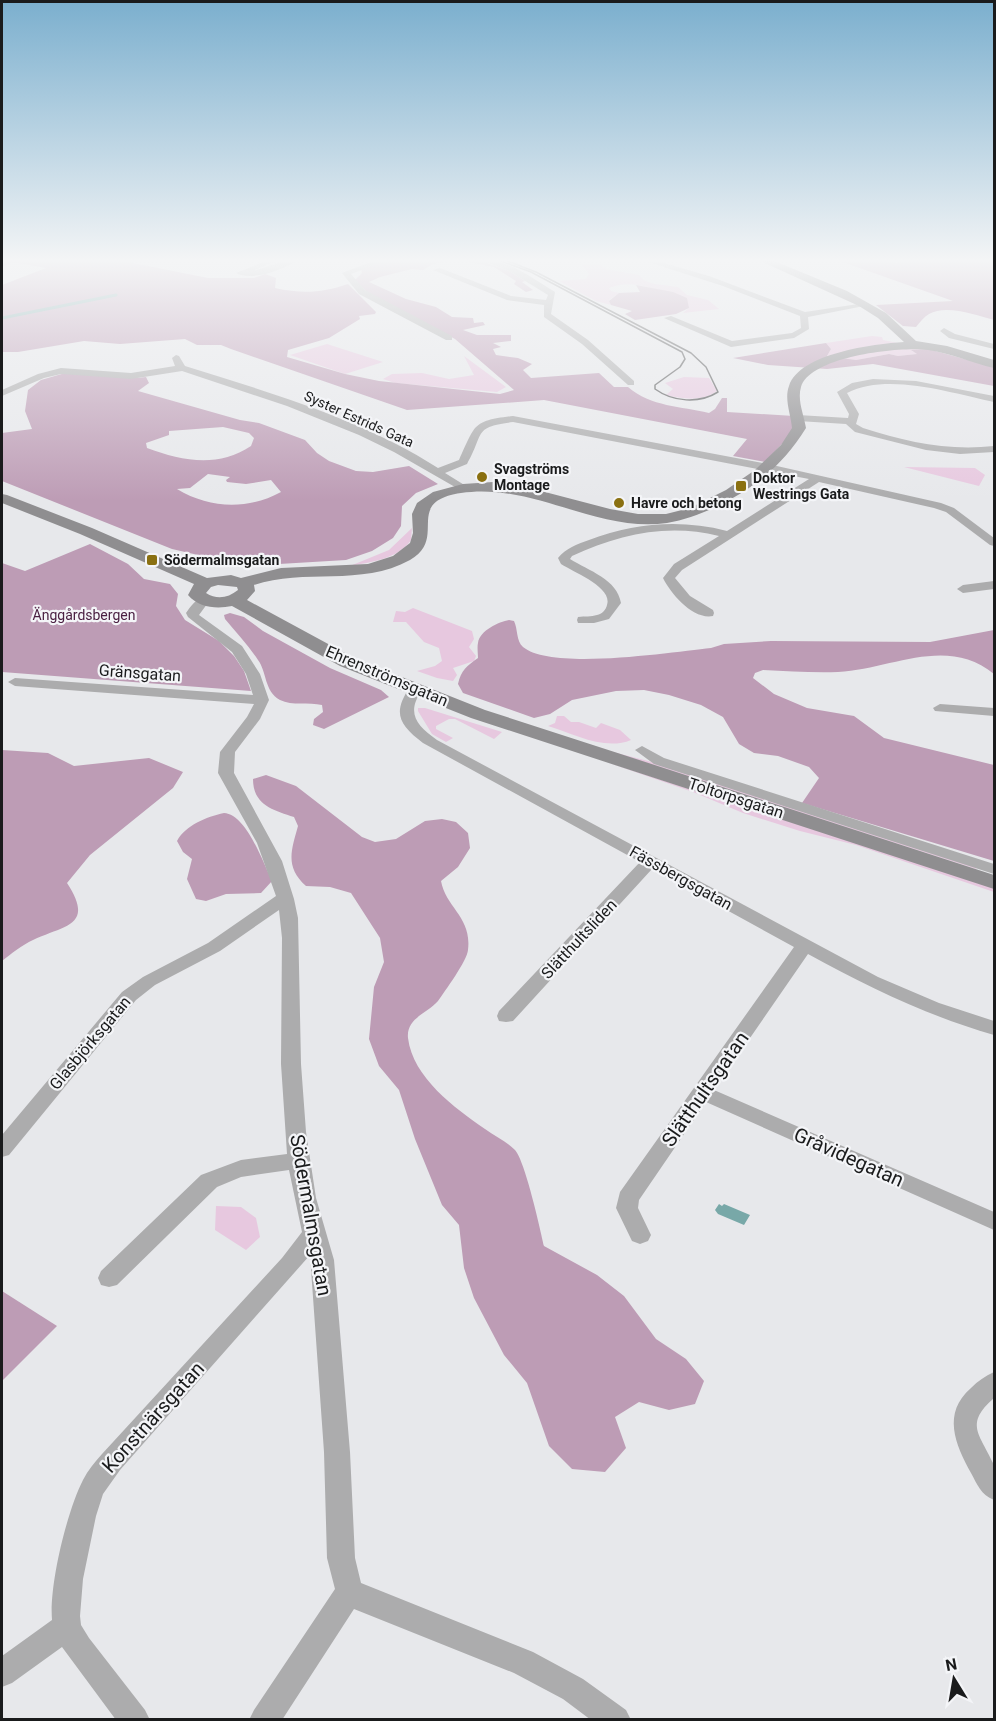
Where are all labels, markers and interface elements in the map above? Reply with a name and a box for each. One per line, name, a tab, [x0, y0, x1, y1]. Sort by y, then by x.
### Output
street label: Syster Estrids Gata	[302, 388, 416, 450]
place label: Svagströms Montage	[494, 461, 569, 493]
marker: Svagströms Montage	[475, 470, 489, 484]
place label: Doktor Westrings Gata	[753, 470, 850, 502]
marker: Doktor Westrings Gata	[734, 479, 748, 493]
place label: Havre och betong	[631, 495, 742, 511]
marker: Havre och betong	[612, 496, 626, 510]
place label: Södermalmsgatan	[164, 552, 279, 568]
marker: Södermalmsgatan	[145, 553, 159, 567]
park label: Änggårdsbergen	[33, 607, 135, 623]
street label: Ehrenströmsgatan	[323, 642, 451, 710]
street label: Gränsgatan	[98, 661, 182, 685]
street label: Toltorpsgatan	[686, 774, 786, 822]
street label: Fässbergsgatan	[626, 842, 736, 914]
street label: Slätthultsliden	[537, 895, 621, 983]
street label: Glasbjörksgatan	[45, 992, 135, 1094]
street label: Slätthultsgatan	[656, 1027, 754, 1151]
street label: Gråvidegatan	[790, 1122, 908, 1192]
street label: Södermalmsgatan	[285, 1132, 337, 1298]
street label: Konstnärsgatan	[97, 1357, 209, 1477]
north arrow	[924, 1649, 984, 1709]
text: N	[944, 1654, 959, 1675]

